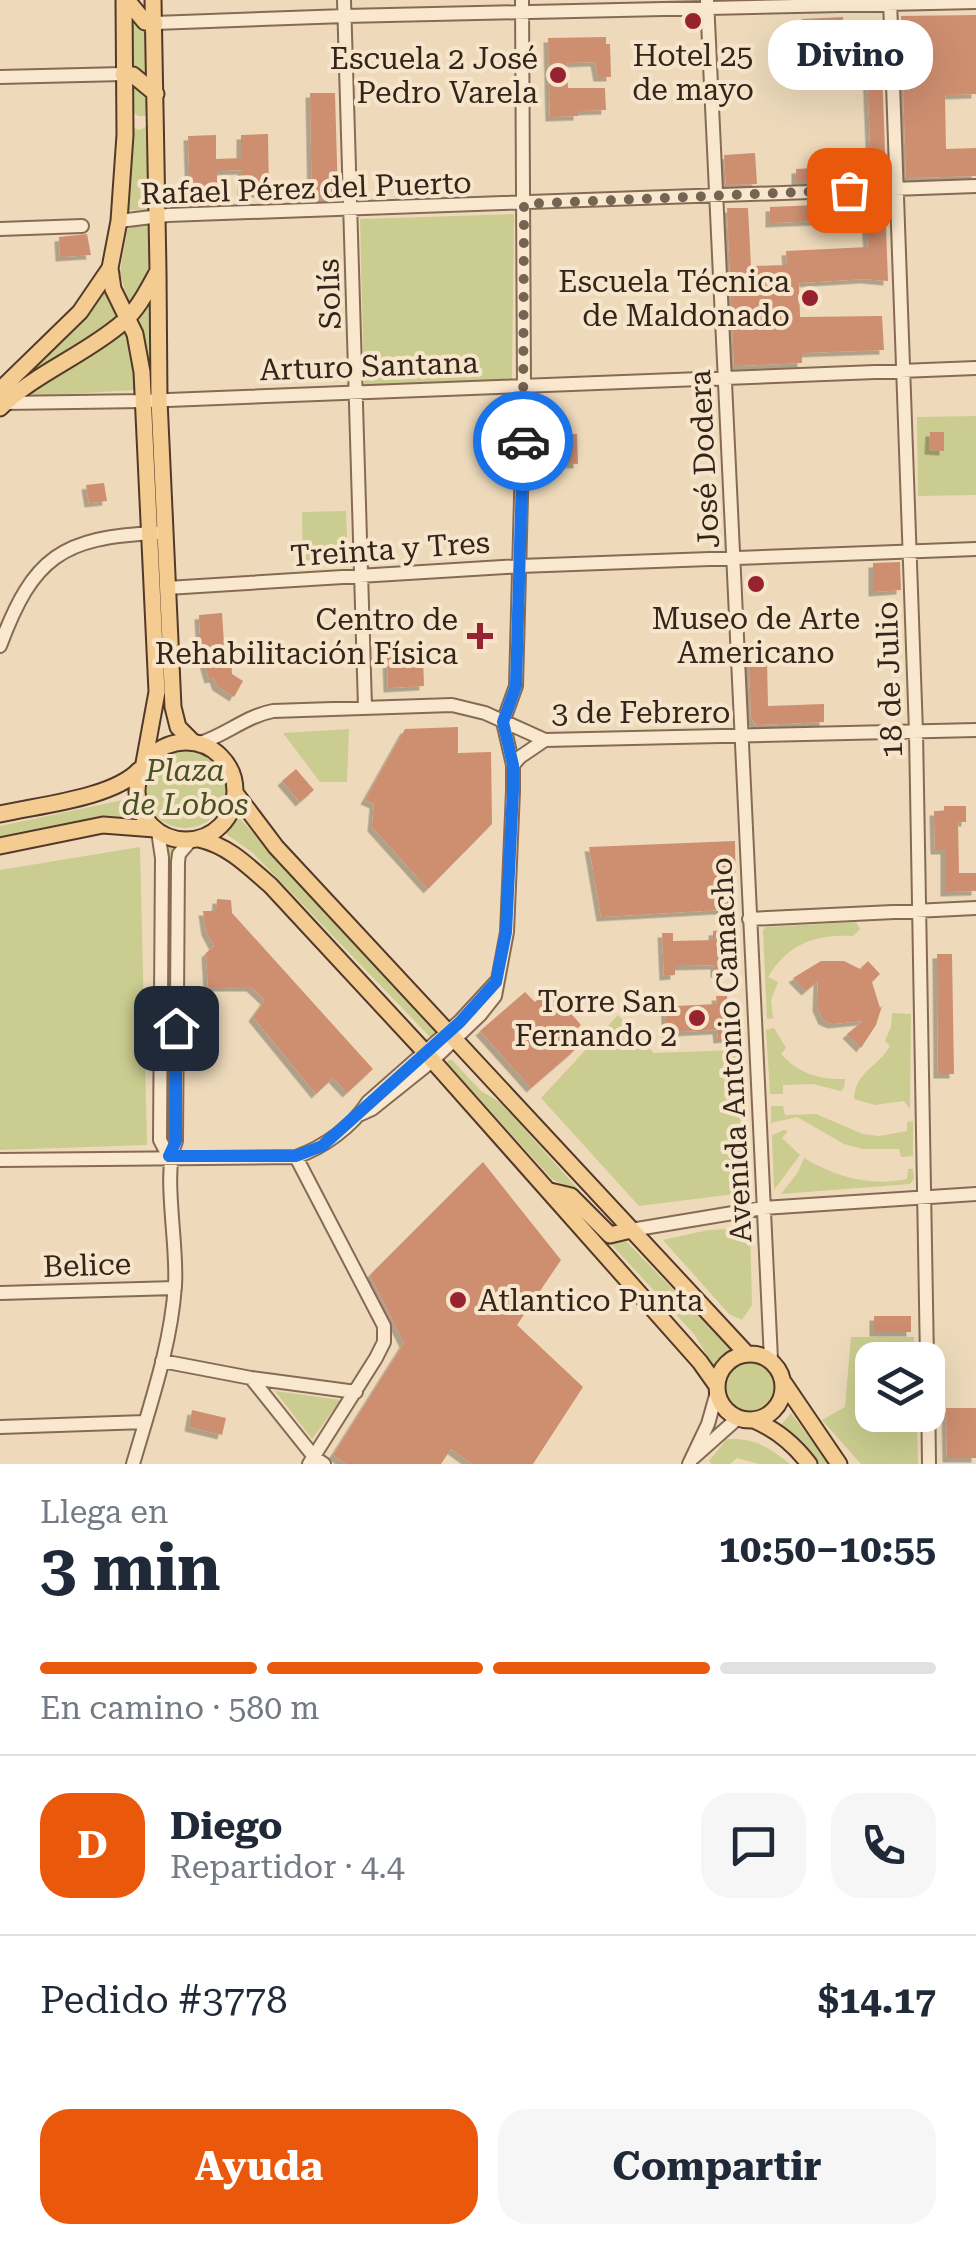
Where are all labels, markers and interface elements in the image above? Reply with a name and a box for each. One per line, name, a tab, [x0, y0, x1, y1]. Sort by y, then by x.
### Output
marker: Hotel 25 de mayo	[682, 10, 704, 32]
callout: Divino	[766, 20, 932, 90]
text: Divino	[796, 36, 905, 74]
place label: Hotel 25 de mayo	[632, 38, 754, 107]
place label: Escuela 2 José Pedro Varela	[330, 41, 538, 110]
marker: Escuela 2 José Pedro Varela	[547, 64, 569, 86]
pin	[807, 148, 892, 233]
icon: bag	[822, 163, 877, 218]
street label: Rafael Pérez del Puerto	[140, 165, 472, 211]
street label: Solís	[310, 258, 348, 330]
place label: Escuela Técnica de Maldonado	[558, 264, 790, 333]
marker: Escuela Técnica de Maldonado	[799, 287, 821, 309]
street label: Arturo Santana	[259, 345, 479, 387]
street label: José Dodera	[682, 369, 726, 549]
courier	[473, 391, 573, 491]
icon: car	[496, 414, 551, 469]
street label: Treinta y Tres	[289, 525, 491, 573]
marker: Museo de Arte Americano	[745, 573, 767, 595]
place label: Museo de Arte Americano	[652, 601, 860, 670]
street label: 18 de Julio	[869, 601, 909, 759]
place label: Centro de Rehabilitación Física	[155, 602, 458, 671]
marker: Centro de Rehabilitación Física	[467, 623, 493, 649]
street label: 3 de Febrero	[552, 695, 730, 730]
park label: Plaza de Lobos	[121, 753, 249, 822]
street label: Avenida Antonio Camacho	[703, 857, 759, 1243]
place label: Torre San Fernando 2	[515, 984, 677, 1053]
pin	[134, 986, 219, 1071]
icon: home	[149, 1001, 204, 1056]
marker: Torre San Fernando 2	[686, 1007, 708, 1029]
street label: Belice	[42, 1246, 132, 1284]
place label: Atlantico Punta	[478, 1283, 703, 1318]
marker: Atlantico Punta	[447, 1289, 469, 1311]
map controls	[855, 1342, 945, 1432]
button: layers	[855, 1342, 945, 1432]
text: Llega en	[40, 1493, 168, 1531]
text: 10:50–10:55	[719, 1527, 936, 1571]
text: 3 min	[40, 1530, 221, 1606]
text: En camino · 580 m	[40, 1689, 320, 1727]
button: chat	[701, 1793, 806, 1898]
button: phone	[831, 1793, 936, 1898]
text: Diego	[170, 1804, 283, 1848]
text: D	[77, 1823, 108, 1867]
text: Repartidor · 4.4	[170, 1848, 405, 1886]
text: Pedido #3778	[40, 1978, 287, 2022]
text: $14.17	[818, 1978, 936, 2022]
button: Ayuda	[40, 2109, 478, 2224]
button: Compartir	[498, 2109, 936, 2224]

